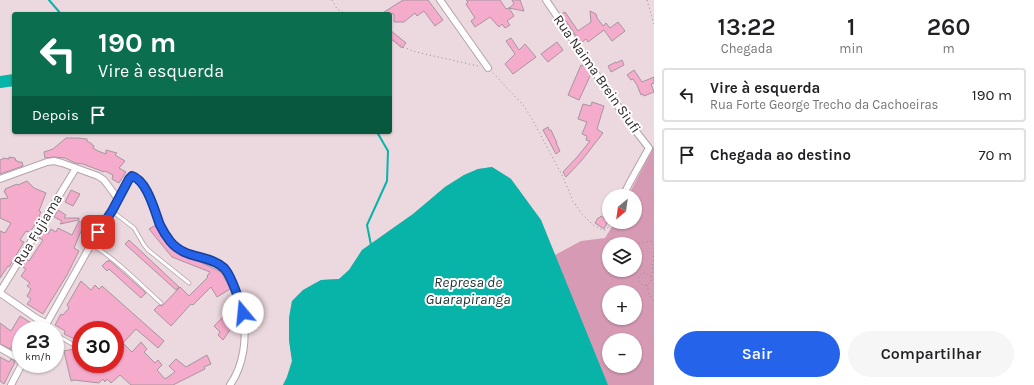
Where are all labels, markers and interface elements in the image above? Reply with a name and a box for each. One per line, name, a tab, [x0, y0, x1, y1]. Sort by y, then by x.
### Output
street label: Rua Naima Brein Siufi	[550, 12, 644, 136]
text: 13:22	[718, 13, 776, 41]
text: 1	[847, 13, 855, 41]
text: 260	[927, 13, 970, 41]
text: 190 m	[98, 26, 176, 59]
icon: left	[32, 28, 84, 80]
text: Chegada	[721, 41, 773, 56]
text: min	[839, 41, 863, 56]
text: m	[942, 41, 955, 56]
text: Vire à esquerda	[98, 60, 224, 82]
text: Vire à esquerda	[710, 79, 820, 97]
icon: left	[676, 84, 698, 106]
text: 190 m	[972, 86, 1012, 104]
text: Rua Forte George Trecho da Cachoeiras	[710, 97, 938, 112]
icon: arrive	[87, 104, 109, 126]
text: Depois	[32, 106, 79, 124]
icon: arrive	[676, 144, 698, 166]
text: Chegada ao destino	[710, 146, 851, 164]
text: 70 m	[978, 146, 1012, 164]
north arrow	[602, 189, 642, 229]
map controls	[602, 189, 642, 373]
street label: Rua Fujiama	[10, 191, 66, 269]
pin	[81, 215, 115, 249]
icon: arrive	[87, 221, 109, 243]
button: layers	[602, 237, 642, 277]
water label: Represa de Guarapiranga	[425, 273, 511, 308]
button: +	[602, 285, 642, 325]
position arrow	[222, 292, 264, 334]
speed limit sign: 30	[72, 321, 124, 373]
text: 23	[26, 330, 50, 353]
button: Sair	[674, 331, 840, 377]
button: Compartilhar	[848, 331, 1014, 377]
button: −	[602, 333, 642, 373]
text: km/h	[25, 351, 51, 363]

